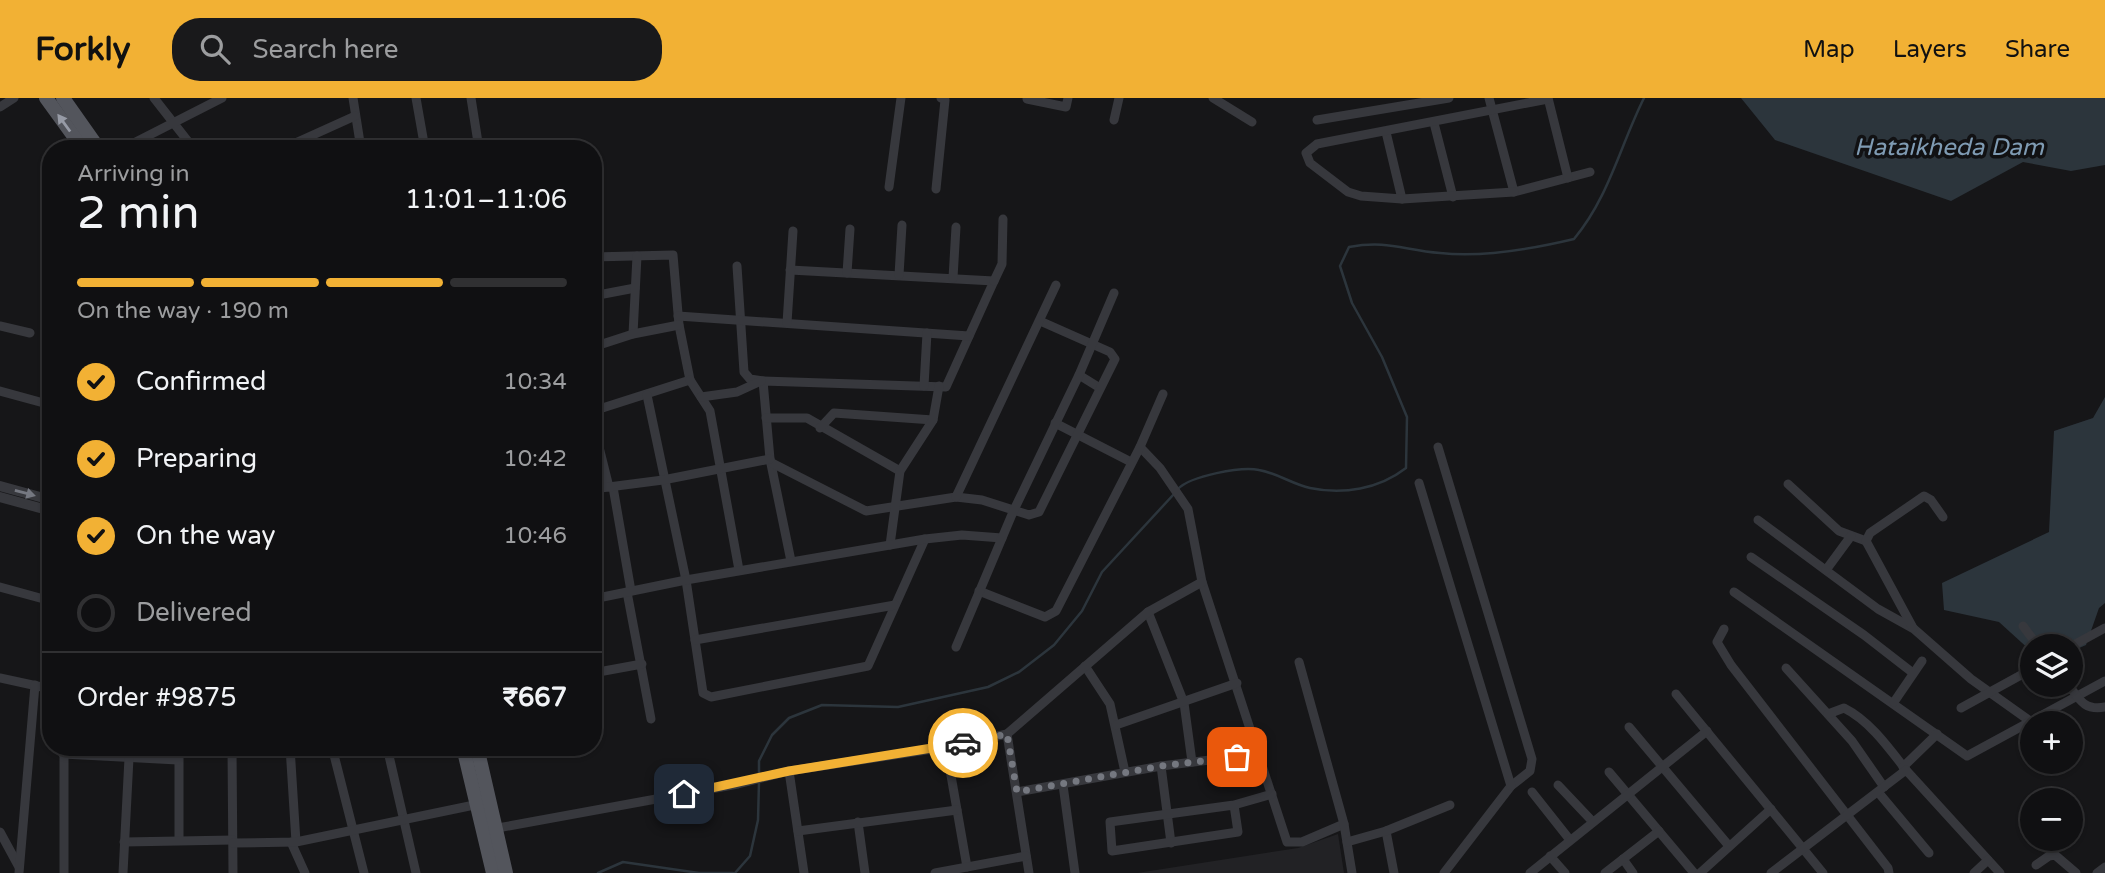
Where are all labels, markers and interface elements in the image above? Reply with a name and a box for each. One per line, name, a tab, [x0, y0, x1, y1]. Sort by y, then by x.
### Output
search box	[172, 18, 662, 81]
text: Forkly	[35, 30, 130, 69]
icon: search	[196, 30, 234, 68]
text: Search here	[252, 34, 399, 65]
text: Map	[1803, 35, 1855, 64]
text: Layers	[1893, 35, 1967, 64]
text: Share	[2005, 35, 2070, 64]
one-way arrow	[58, 114, 72, 132]
water label: Hataikheda Dam	[1854, 133, 2045, 162]
text: Arriving in	[77, 160, 190, 188]
text: 11:01–11:06	[405, 184, 567, 215]
text: 2 min	[77, 186, 200, 241]
text: On the way · 190 m	[77, 297, 289, 325]
icon: check	[77, 363, 115, 401]
text: Confirmed	[136, 366, 266, 397]
text: 10:34	[503, 368, 567, 396]
icon: check	[77, 440, 115, 478]
text: Preparing	[136, 443, 257, 474]
text: 10:42	[503, 445, 567, 473]
one-way arrow	[15, 488, 37, 499]
icon: check	[77, 517, 115, 555]
text: On the way	[136, 520, 276, 551]
text: 10:46	[503, 522, 567, 550]
text: Delivered	[136, 597, 252, 628]
map controls	[2020, 634, 2083, 851]
button: layers	[2020, 634, 2083, 697]
text: Order #9875	[77, 682, 237, 713]
text: ₹667	[503, 682, 567, 713]
courier	[928, 708, 998, 778]
button: +	[2020, 711, 2083, 774]
icon: car	[944, 724, 982, 762]
pin	[1207, 727, 1267, 787]
icon: bag	[1218, 738, 1256, 776]
pin	[654, 764, 714, 824]
icon: home	[665, 775, 703, 813]
button: −	[2020, 788, 2083, 851]

